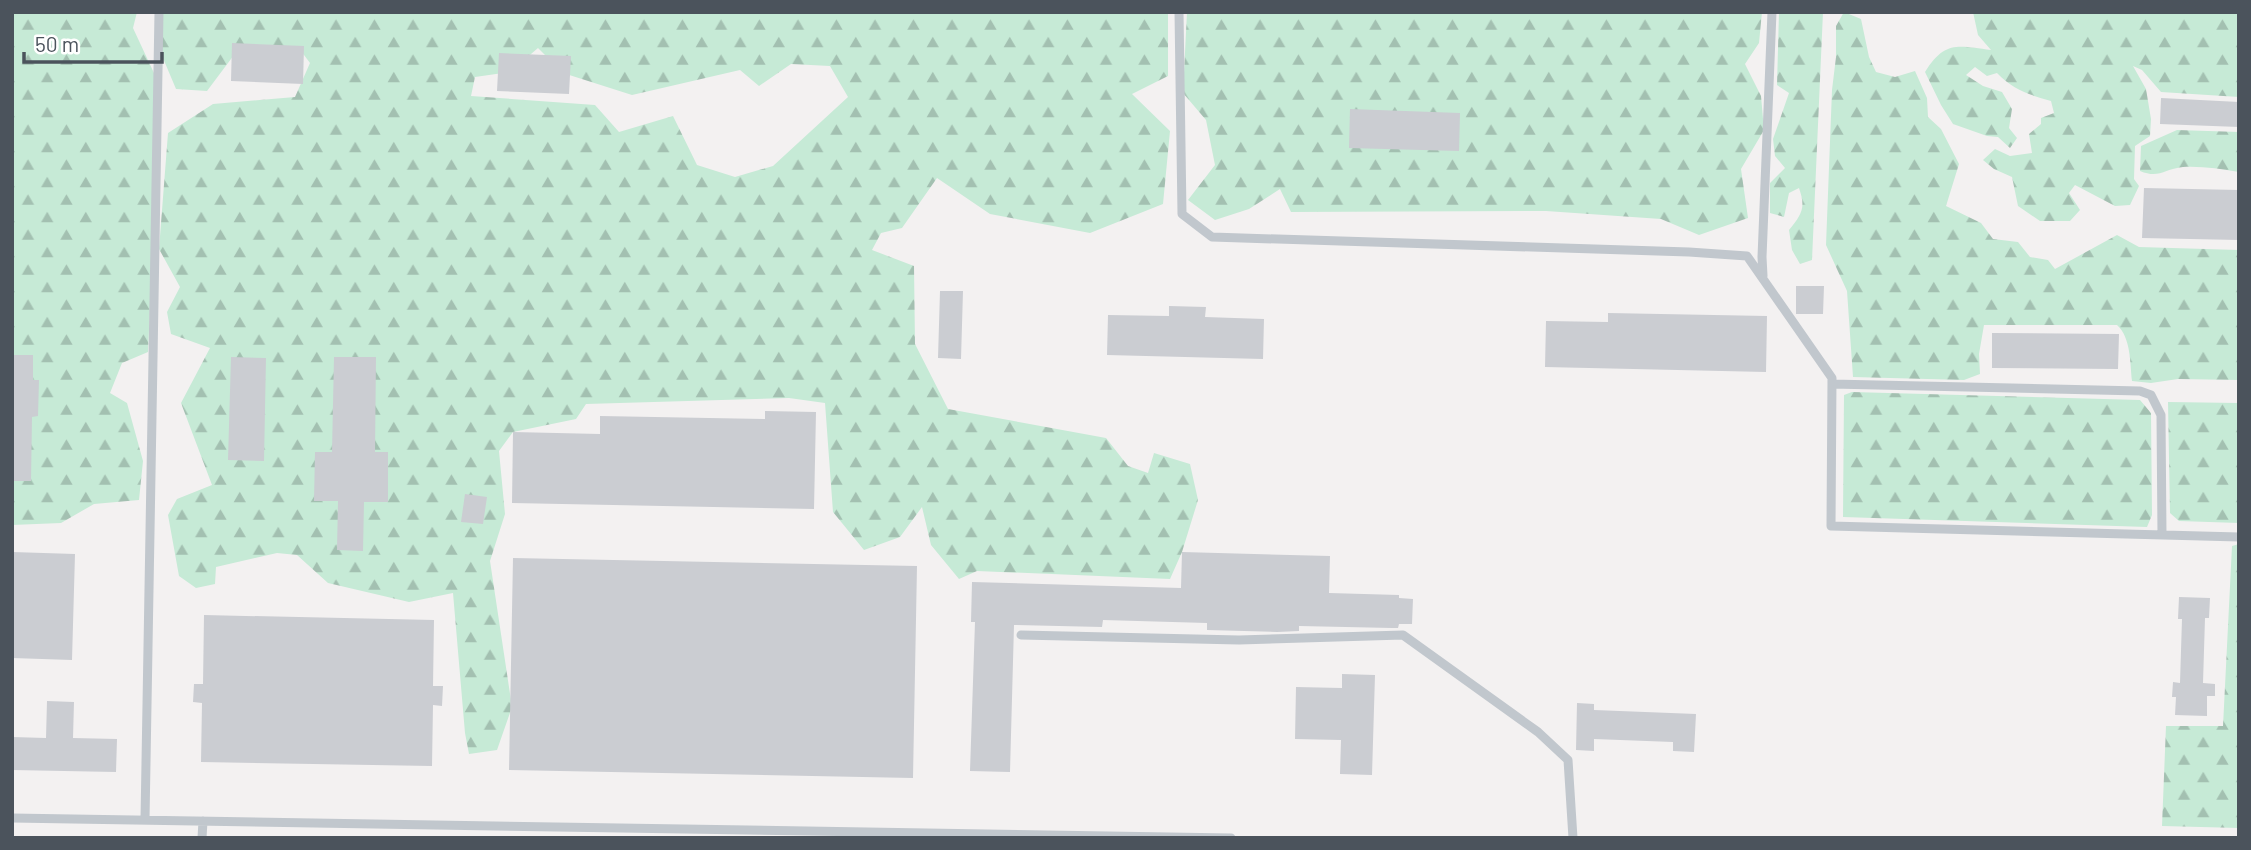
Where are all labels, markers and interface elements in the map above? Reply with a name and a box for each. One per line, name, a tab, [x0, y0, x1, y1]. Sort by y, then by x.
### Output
scale bar	[24, 21, 163, 65]
text: 50 m	[35, 31, 79, 56]

